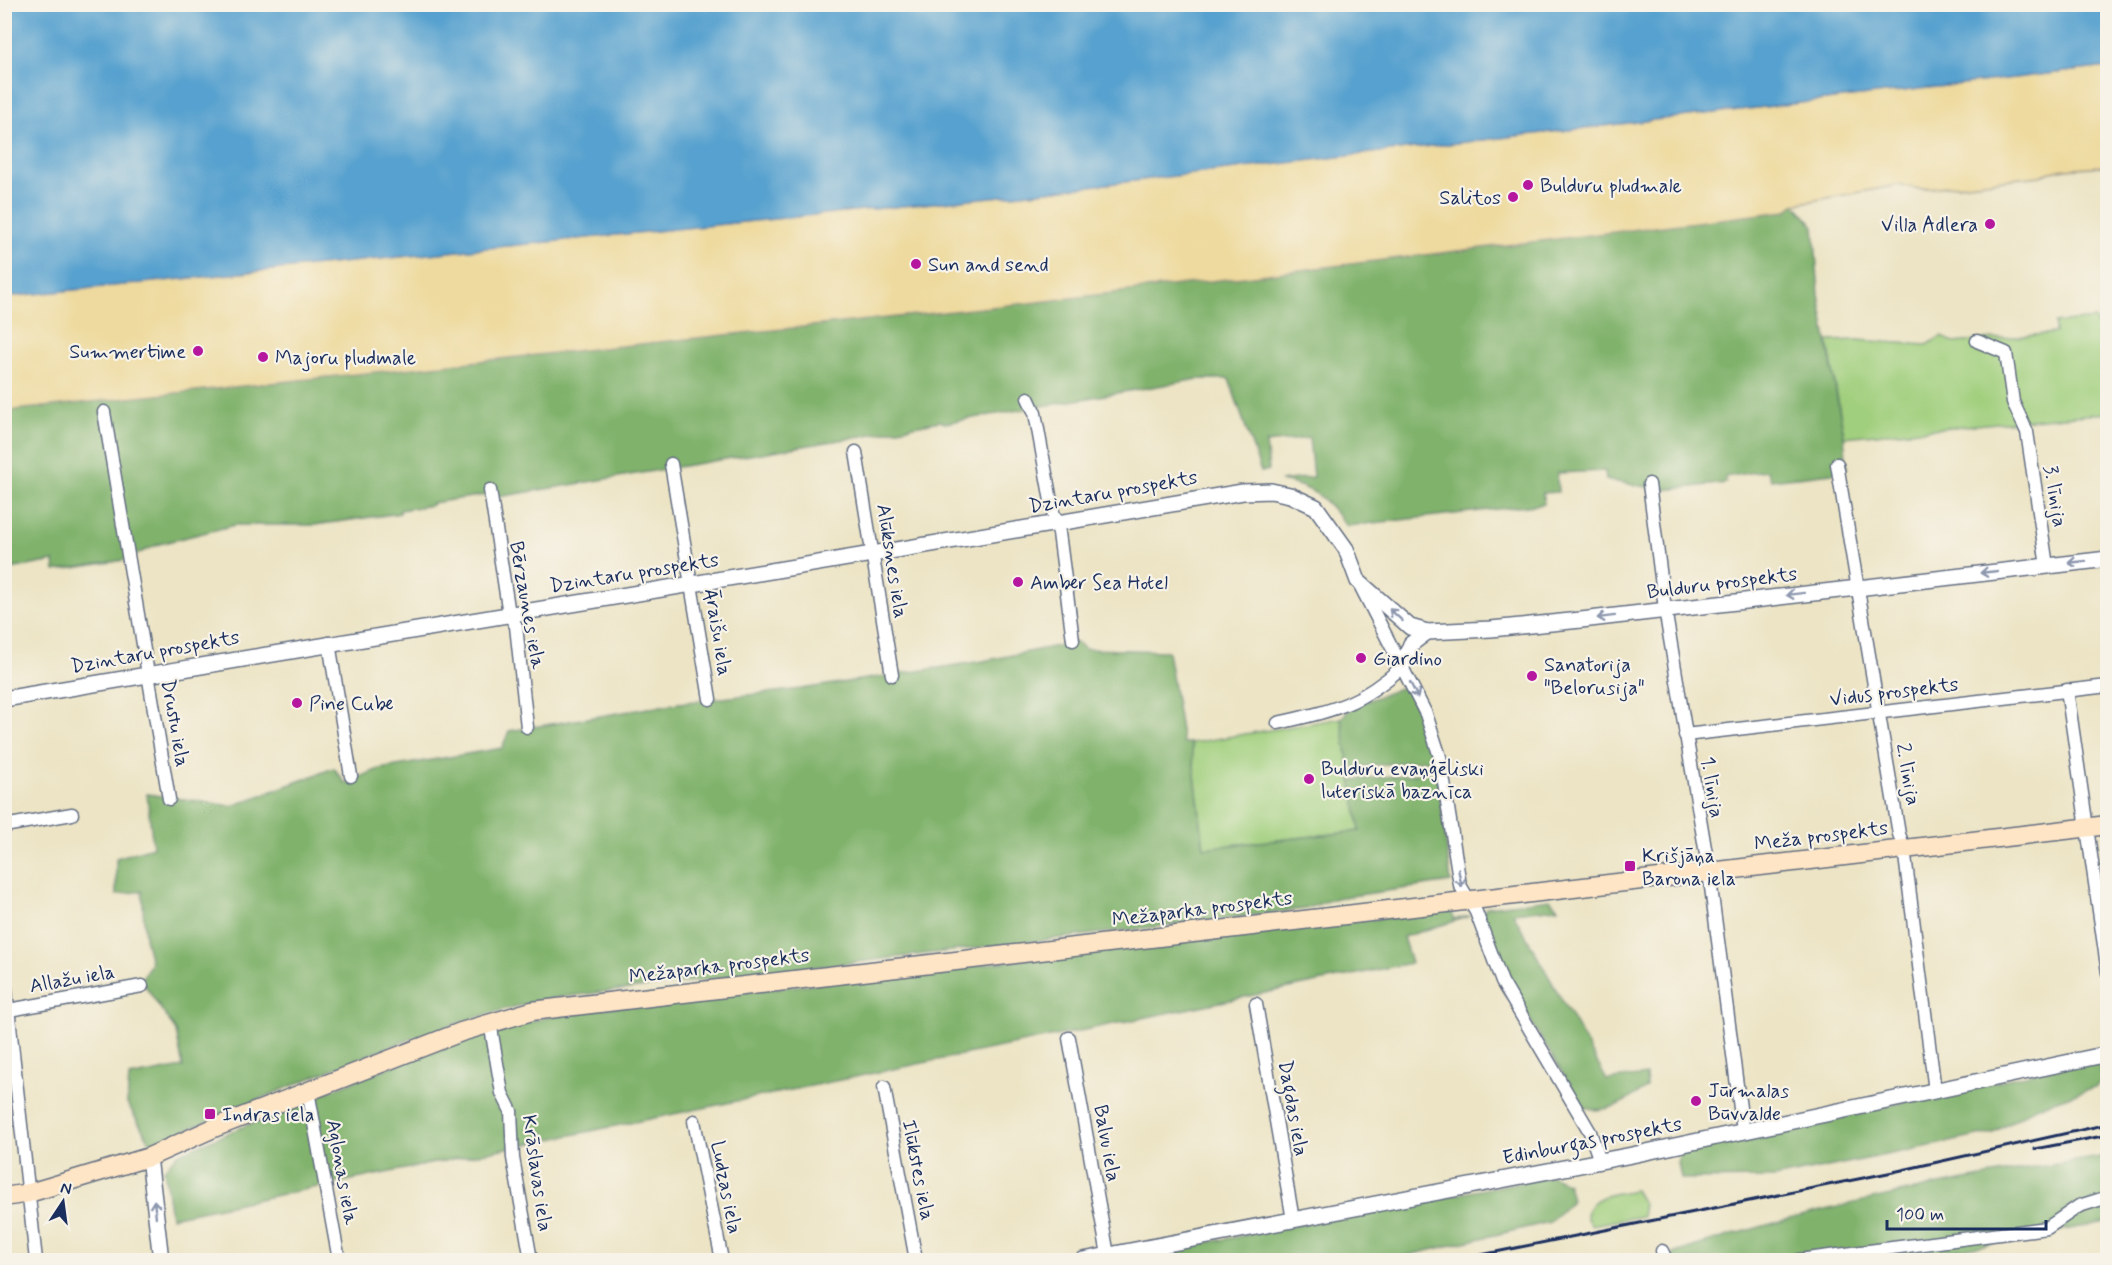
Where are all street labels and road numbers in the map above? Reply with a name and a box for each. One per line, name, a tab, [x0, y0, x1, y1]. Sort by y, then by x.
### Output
street label: 3. līnija	[2036, 463, 2073, 529]
street label: Dzintaru prospekts	[1027, 464, 1200, 521]
street label: Alūksnes iela	[869, 502, 914, 620]
street label: Bērzaunes iela	[502, 539, 551, 672]
street label: Dzintaru prospekts	[548, 547, 721, 600]
street label: Bulduru prospekts	[1645, 561, 1799, 606]
street label: Āraišu iela	[697, 587, 738, 678]
street label: Dzintaru prospekts	[69, 624, 242, 681]
street label: Vidus prospekts	[1828, 671, 1960, 714]
street label: Drustu iela	[154, 677, 196, 769]
street label: 2. līnija	[1889, 741, 1926, 808]
street label: 1. līnija	[1693, 754, 1730, 820]
street label: Meža prospekts	[1753, 815, 1890, 858]
street label: Mežaparka prospekts	[1110, 885, 1294, 934]
street label: Mežaparka prospekts	[627, 942, 811, 991]
street label: Allažu iela	[27, 959, 117, 1000]
street label: Dagdas iela	[1269, 1058, 1314, 1159]
street label: Balvu iela	[1086, 1103, 1127, 1184]
street label: Edinburgas prospekts	[1500, 1111, 1685, 1174]
street label: Krāslavas iela	[515, 1113, 558, 1233]
street label: Aglonas iela	[319, 1117, 364, 1228]
street label: Ilūkstes iela	[895, 1118, 940, 1223]
street label: Ludzas iela	[703, 1139, 748, 1236]

